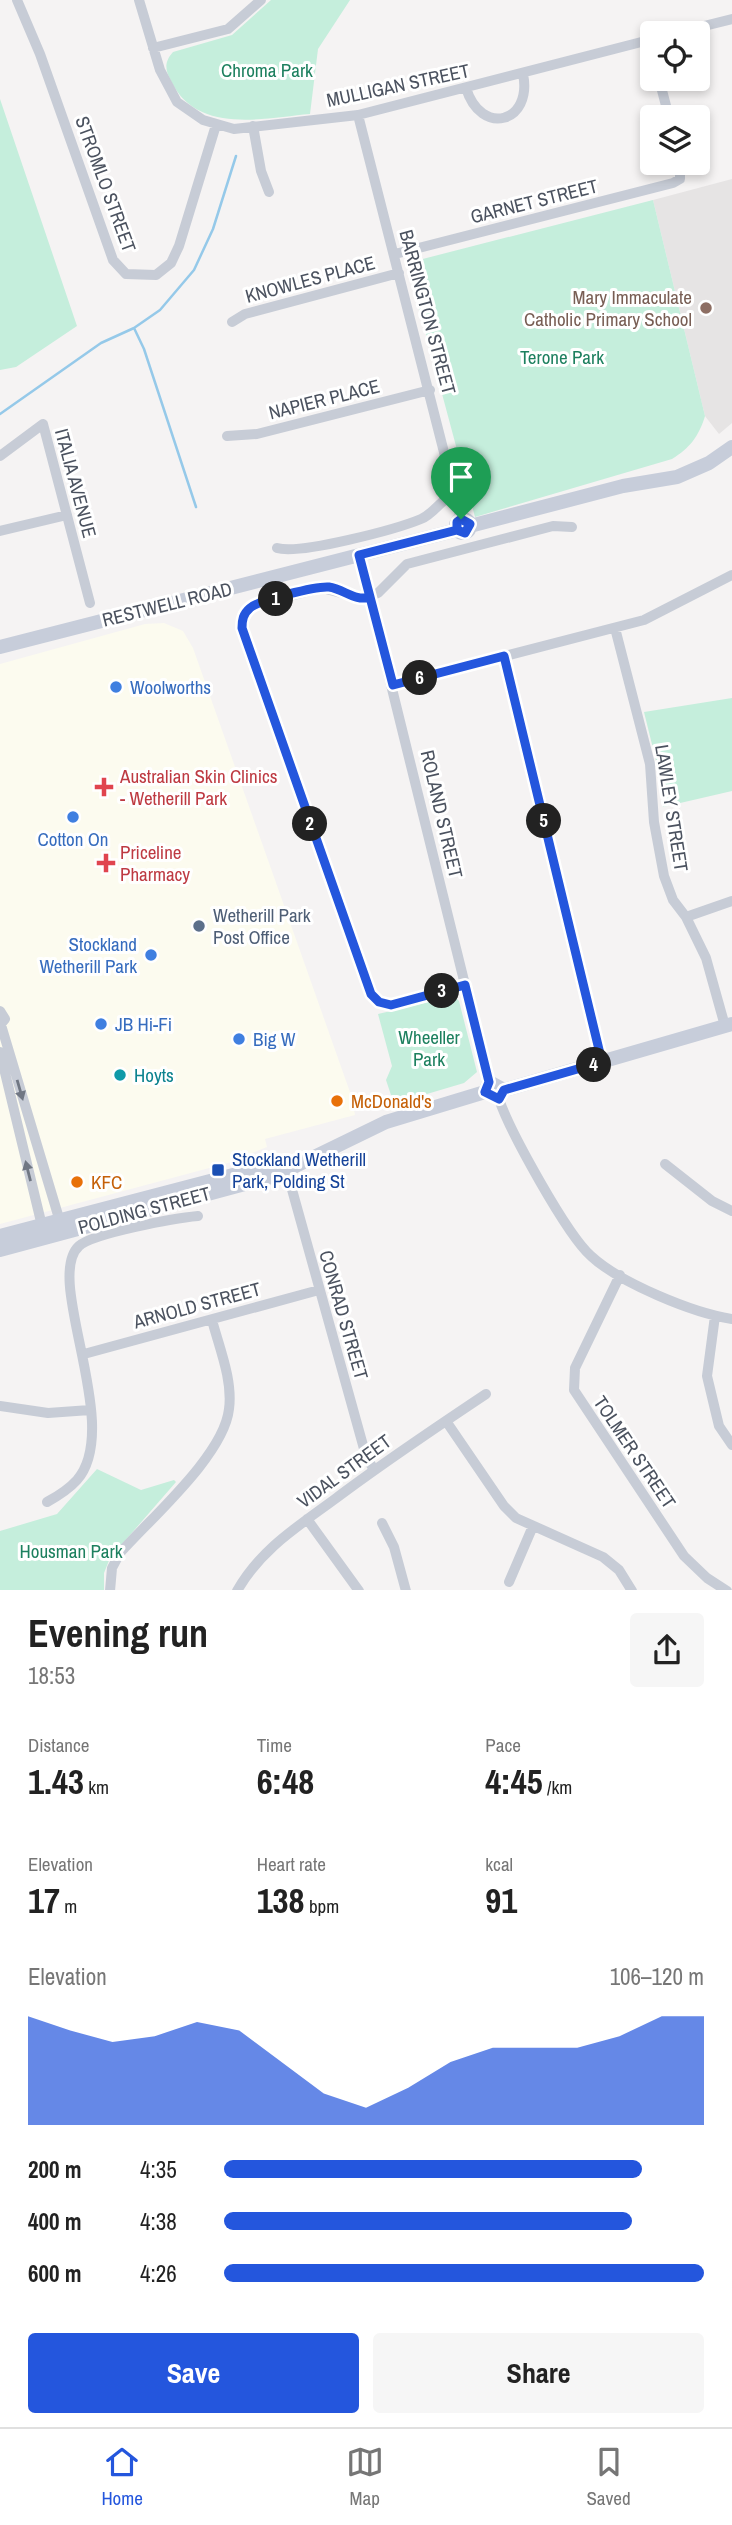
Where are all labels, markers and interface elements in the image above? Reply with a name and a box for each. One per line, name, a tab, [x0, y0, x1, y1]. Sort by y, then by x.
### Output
map controls	[640, 21, 710, 175]
button: locate	[640, 21, 710, 91]
park label: Chroma Park	[221, 57, 313, 83]
street label: MULLIGAN STREET	[324, 57, 472, 113]
button: layers	[640, 105, 710, 175]
street label: STROMLO STREET	[69, 112, 143, 256]
street label: GARNET STREET	[468, 172, 601, 229]
street label: BARRINGTON STREET	[394, 227, 463, 398]
street label: KNOWLES PLACE	[242, 249, 378, 309]
place label: Mary Immaculate Catholic Primary School	[524, 284, 692, 332]
marker: Mary Immaculate Catholic Primary School	[698, 300, 714, 316]
park label: Terone Park	[520, 344, 604, 370]
street label: NAPIER PLACE	[266, 373, 382, 425]
street label: ITALIA AVENUE	[49, 426, 103, 540]
pin	[431, 447, 491, 519]
icon: arrive	[442, 458, 480, 496]
street label: RESTWELL ROAD	[99, 575, 235, 633]
pin: 1	[258, 582, 294, 616]
text: 1	[271, 585, 280, 611]
pin: 6	[402, 660, 438, 696]
text: 6	[415, 664, 424, 690]
place label: Woolworths	[130, 674, 211, 700]
marker: Woolworths	[108, 679, 124, 695]
street label: LAWLEY STREET	[649, 743, 695, 874]
street label: ROLAND STREET	[415, 747, 469, 881]
place label: Australian Skin Clinics - Wetherill Park	[119, 763, 278, 811]
marker: Australian Skin Clinics - Wetherill Park	[94, 777, 114, 797]
pin: 5	[526, 804, 562, 838]
pin: 2	[292, 806, 328, 842]
text: 5	[539, 807, 548, 833]
marker: Cotton On	[65, 809, 81, 825]
text: 2	[305, 810, 314, 836]
place label: Cotton On	[37, 826, 109, 852]
place label: Priceline Pharmacy	[120, 839, 190, 887]
marker: Priceline Pharmacy	[98, 855, 114, 871]
place label: Wetherill Park Post Office	[213, 902, 311, 950]
marker: Wetherill Park Post Office	[191, 918, 207, 934]
place label: Stockland Wetherill Park	[39, 931, 137, 979]
marker: Stockland Wetherill Park	[143, 947, 159, 963]
pin: 3	[424, 974, 460, 1009]
text: 3	[437, 977, 446, 1003]
place label: JB Hi-Fi	[115, 1011, 172, 1037]
marker: JB Hi-Fi	[93, 1016, 109, 1032]
park label: Wheeller Park	[398, 1024, 461, 1072]
place label: Big W	[253, 1026, 296, 1052]
marker: Big W	[231, 1031, 247, 1047]
pin: 4	[576, 1048, 612, 1082]
text: 4	[589, 1051, 598, 1077]
place label: Hoyts	[134, 1062, 174, 1088]
marker: Hoyts	[112, 1067, 128, 1083]
one-way arrow	[15, 1079, 26, 1101]
place label: McDonald's	[351, 1088, 432, 1114]
marker: McDonald's	[329, 1093, 345, 1109]
place label: Stockland Wetherill Park, Polding St	[232, 1146, 366, 1194]
one-way arrow	[22, 1160, 33, 1182]
marker: Stockland Wetherill Park, Polding St	[210, 1162, 226, 1178]
place label: KFC	[91, 1169, 122, 1195]
marker: KFC	[69, 1174, 85, 1190]
street label: POLDING STREET	[75, 1180, 213, 1240]
street label: CONRAD STREET	[313, 1247, 375, 1383]
street label: ARNOLD STREET	[130, 1275, 264, 1335]
street label: TOLMER STREET	[588, 1391, 683, 1514]
street label: VIDAL STREET	[292, 1428, 397, 1514]
park label: Housman Park	[19, 1538, 123, 1564]
text: Evening run	[28, 1608, 208, 1659]
button: share	[630, 1613, 704, 1687]
text: 18:53	[28, 1660, 75, 1691]
text: Distance	[28, 1732, 89, 1758]
text: Time	[257, 1732, 292, 1758]
text: Pace	[485, 1732, 521, 1758]
text: 1.43	[28, 1758, 84, 1805]
text: 6:48	[257, 1758, 314, 1805]
text: 4:45	[485, 1758, 543, 1805]
text: km	[84, 1774, 109, 1800]
text: /km	[543, 1774, 572, 1800]
text: Elevation	[28, 1851, 93, 1877]
text: Heart rate	[257, 1851, 326, 1877]
text: kcal	[485, 1851, 513, 1877]
text: 17	[28, 1877, 60, 1924]
text: 138	[257, 1877, 305, 1924]
text: 91	[485, 1877, 517, 1924]
text: m	[60, 1893, 77, 1919]
text: bpm	[305, 1893, 339, 1919]
text: Elevation	[28, 1961, 107, 1992]
text: 106–120 m	[610, 1961, 704, 1992]
text: 200 m	[28, 2154, 81, 2185]
text: 4:35	[140, 2154, 177, 2185]
text: 400 m	[28, 2206, 81, 2237]
text: 4:38	[140, 2206, 177, 2237]
text: 600 m	[28, 2258, 81, 2289]
text: 4:26	[140, 2258, 177, 2289]
button: Save	[28, 2333, 359, 2413]
button: Share	[373, 2333, 704, 2413]
tab: Home	[101, 2443, 143, 2511]
tab: Map	[346, 2443, 384, 2511]
tab: Saved	[586, 2443, 631, 2511]

